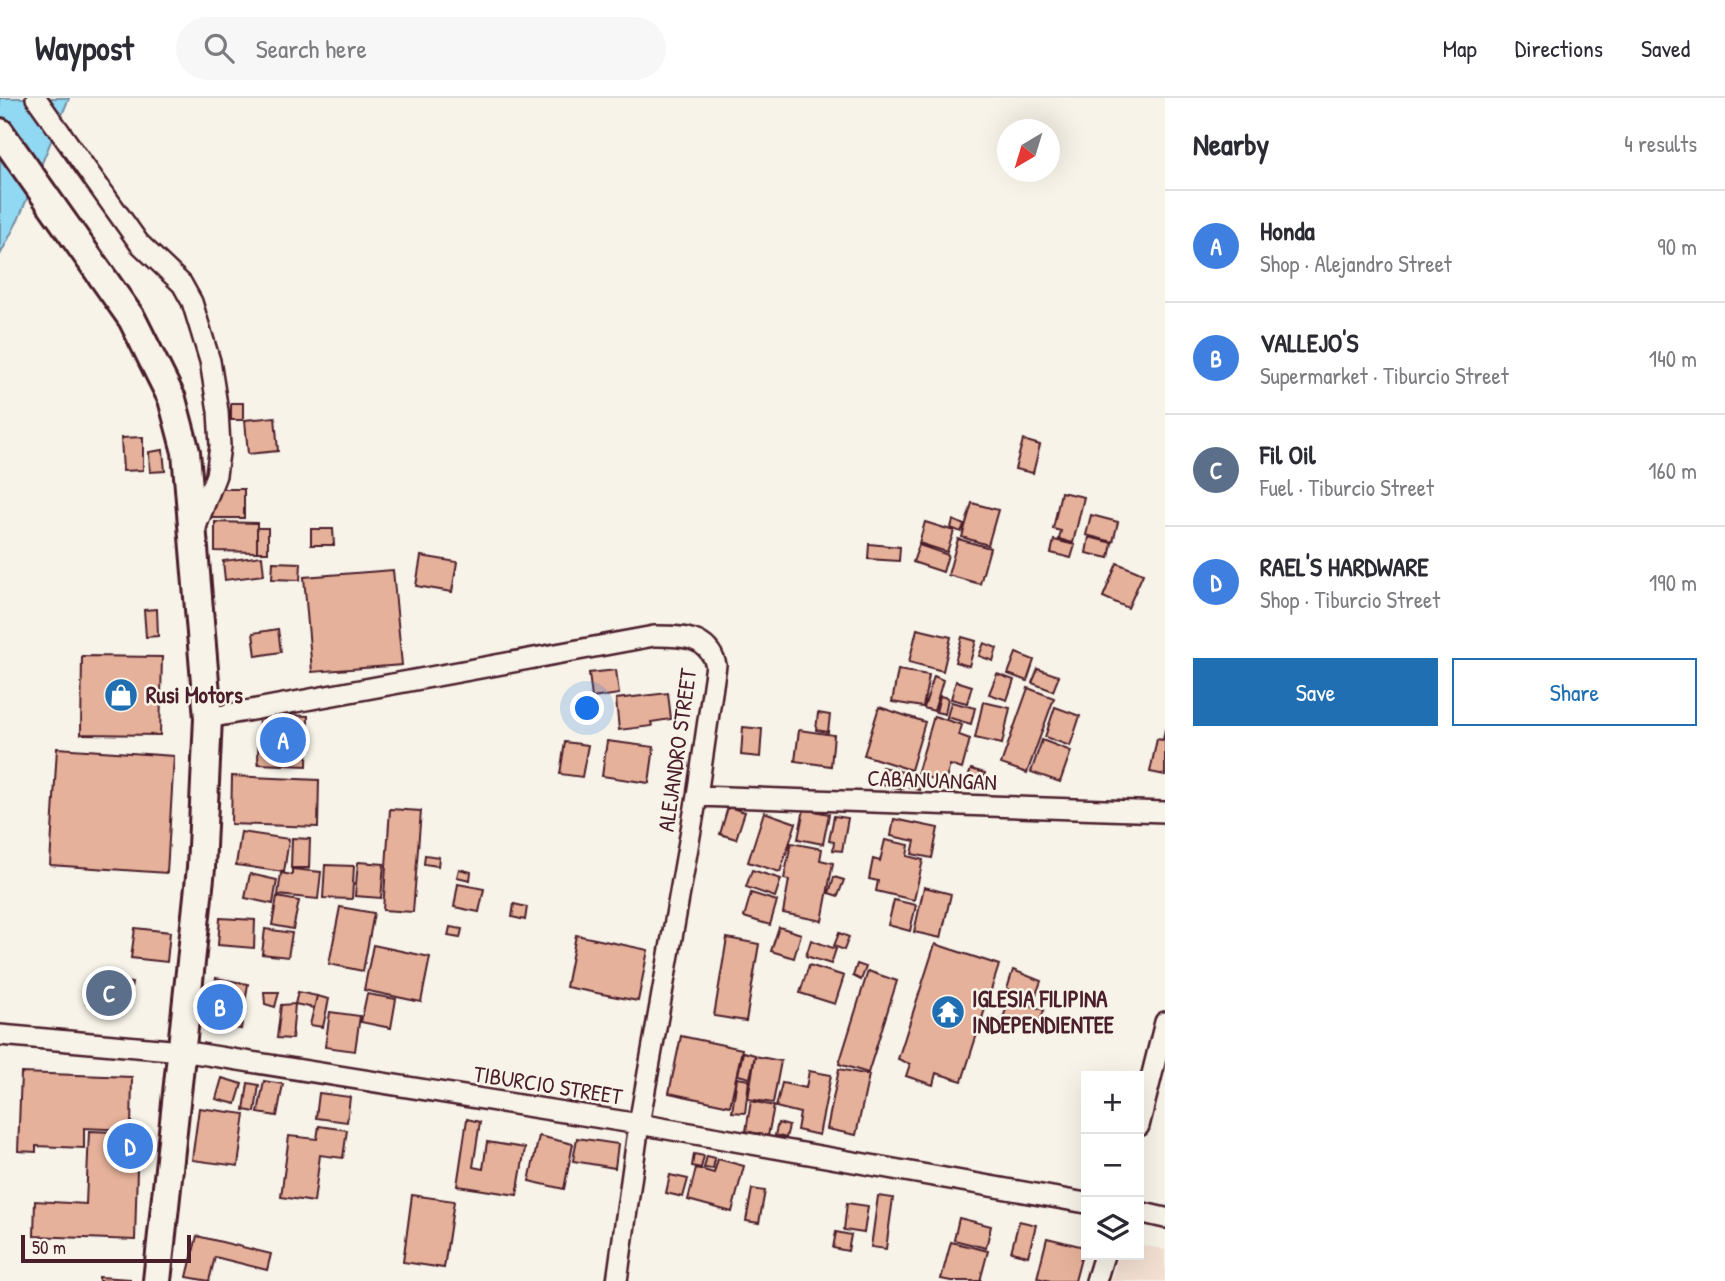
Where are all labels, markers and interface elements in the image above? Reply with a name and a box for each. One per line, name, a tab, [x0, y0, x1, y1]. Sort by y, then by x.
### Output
search box	[176, 17, 666, 80]
text: Waypost	[35, 26, 134, 70]
icon: search	[200, 29, 238, 67]
text: Search here	[256, 31, 367, 66]
text: Map	[1443, 32, 1477, 64]
text: Directions	[1515, 32, 1603, 64]
text: Saved	[1641, 32, 1690, 64]
north arrow	[997, 119, 1060, 182]
text: Nearby	[1193, 124, 1269, 164]
text: 4 results	[1624, 128, 1697, 159]
text: Honda	[1260, 213, 1315, 248]
text: A	[1210, 231, 1222, 262]
text: 90 m	[1657, 231, 1697, 262]
text: Shop · Alejandro Street	[1260, 248, 1452, 279]
text: VALLEJO'S	[1260, 325, 1358, 360]
text: B	[1210, 343, 1222, 374]
text: 140 m	[1649, 343, 1697, 374]
text: Supermarket · Tiburcio Street	[1260, 360, 1509, 391]
text: Fil Oil	[1260, 437, 1316, 472]
text: C	[1210, 455, 1222, 486]
text: 160 m	[1648, 455, 1697, 486]
text: Fuel · Tiburcio Street	[1260, 472, 1434, 503]
text: RAEL'S HARDWARE	[1260, 549, 1429, 584]
text: D	[1211, 567, 1221, 598]
text: 190 m	[1649, 567, 1697, 598]
text: Shop · Tiburcio Street	[1260, 584, 1440, 615]
button: Save	[1193, 658, 1438, 726]
button: Share	[1452, 658, 1697, 726]
street label: ALEJANDRO STREET	[650, 666, 703, 833]
shop icon: Rusi Motors	[102, 676, 140, 714]
place label: Rusi Motors	[146, 679, 243, 710]
your location	[570, 691, 604, 725]
pin: A	[260, 714, 306, 766]
street label: CABANUANGAN	[867, 762, 997, 797]
pin: C	[86, 967, 132, 1019]
pin: B	[197, 981, 243, 1033]
place label: IGLESIA FILIPINA INDEPENDIENTEE	[972, 983, 1115, 1040]
temple icon: IGLESIA FILIPINA INDEPENDIENTEE	[929, 993, 967, 1031]
street label: TIBURCIO STREET	[472, 1057, 625, 1112]
map controls	[1081, 1071, 1144, 1260]
button: +	[1081, 1071, 1144, 1134]
pin: D	[107, 1120, 153, 1172]
button: −	[1081, 1134, 1144, 1197]
button: layers	[1081, 1197, 1144, 1260]
scale bar	[21, 1232, 191, 1264]
text: 50 m	[32, 1234, 66, 1260]

